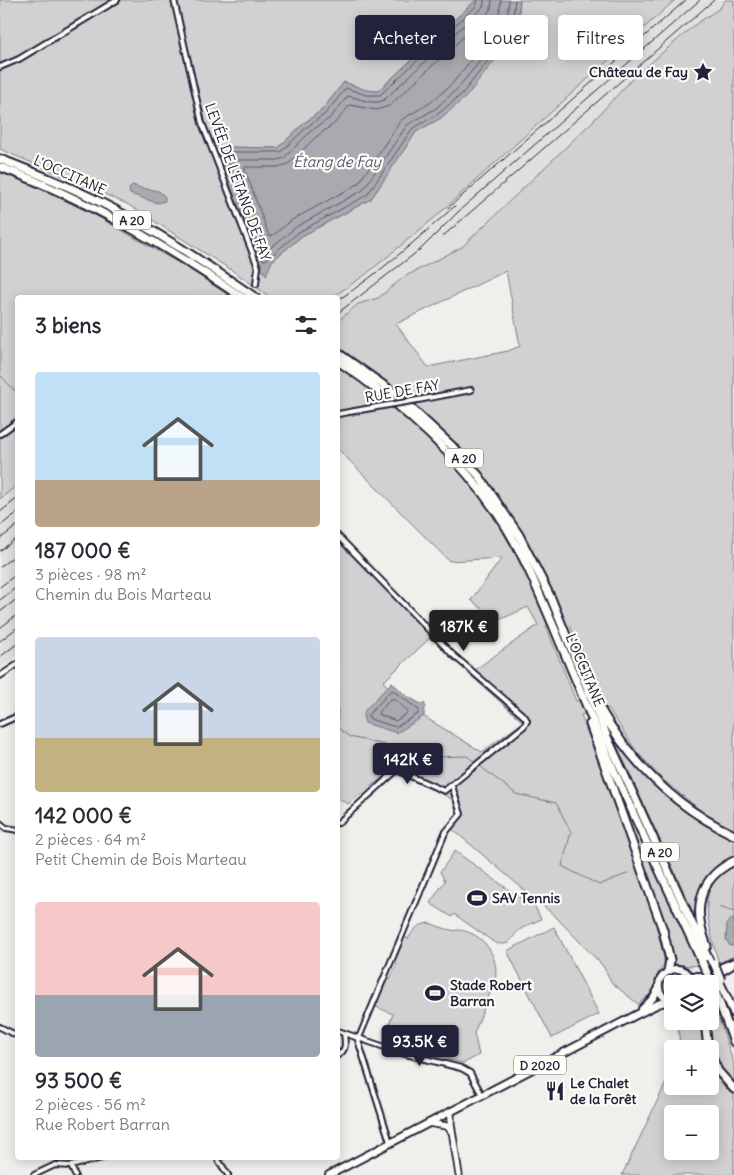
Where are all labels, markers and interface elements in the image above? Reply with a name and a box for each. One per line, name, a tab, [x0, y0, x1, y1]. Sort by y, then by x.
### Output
chip: Acheter	[355, 15, 455, 60]
chip: Louer	[465, 15, 548, 60]
chip: Filtres	[558, 15, 643, 60]
place icon: Château de Fay	[692, 61, 714, 83]
place label: Château de Fay	[589, 63, 688, 81]
street label: LEVÉE DE L'ÉTANG DE FAY	[201, 100, 275, 264]
street label: L'OCCITANE	[31, 151, 109, 199]
water label: Étang de Fay	[293, 152, 383, 171]
road number: A 20	[113, 210, 151, 230]
icon: filters	[292, 311, 320, 339]
text: 3 biens	[35, 312, 101, 339]
street label: RUE DE FAY	[363, 376, 441, 406]
icon: home	[133, 404, 223, 494]
road number: A 20	[445, 448, 483, 468]
text: 187 000 €	[35, 537, 131, 564]
text: 3 pièces · 98 m²	[35, 564, 146, 584]
text: Chemin du Bois Marteau	[35, 584, 212, 604]
pin: 187K €	[423, 610, 505, 652]
text: 187K €	[440, 616, 488, 636]
street label: L'OCCITANE	[562, 631, 608, 709]
icon: home	[133, 669, 223, 759]
pin: 142K €	[367, 742, 449, 785]
text: 142K €	[384, 749, 432, 769]
text: 142 000 €	[35, 802, 132, 829]
text: 2 pièces · 64 m²	[35, 829, 146, 849]
road number: A 20	[641, 842, 679, 862]
text: Petit Chemin de Bois Marteau	[35, 849, 247, 869]
sports icon: SAV Tennis	[466, 887, 488, 909]
place label: SAV Tennis	[492, 889, 561, 907]
icon: home	[133, 934, 223, 1024]
map controls	[664, 975, 719, 1160]
button: layers	[664, 975, 719, 1030]
place label: Stade Robert Barran	[450, 976, 532, 1010]
sports icon: Stade Robert Barran	[424, 982, 446, 1004]
pin: 93.5K €	[374, 1024, 466, 1067]
text: 93.5K €	[393, 1031, 447, 1051]
button: +	[664, 1040, 719, 1095]
road number: D 2020	[514, 1056, 566, 1074]
text: 93 500 €	[35, 1067, 122, 1094]
place label: Le Chalet de la Forêt	[570, 1074, 637, 1108]
restaurant icon: Le Chalet de la Forêt	[544, 1080, 566, 1102]
text: 2 pièces · 56 m²	[35, 1094, 146, 1114]
button: −	[664, 1105, 719, 1160]
text: Rue Robert Barran	[35, 1114, 170, 1134]

